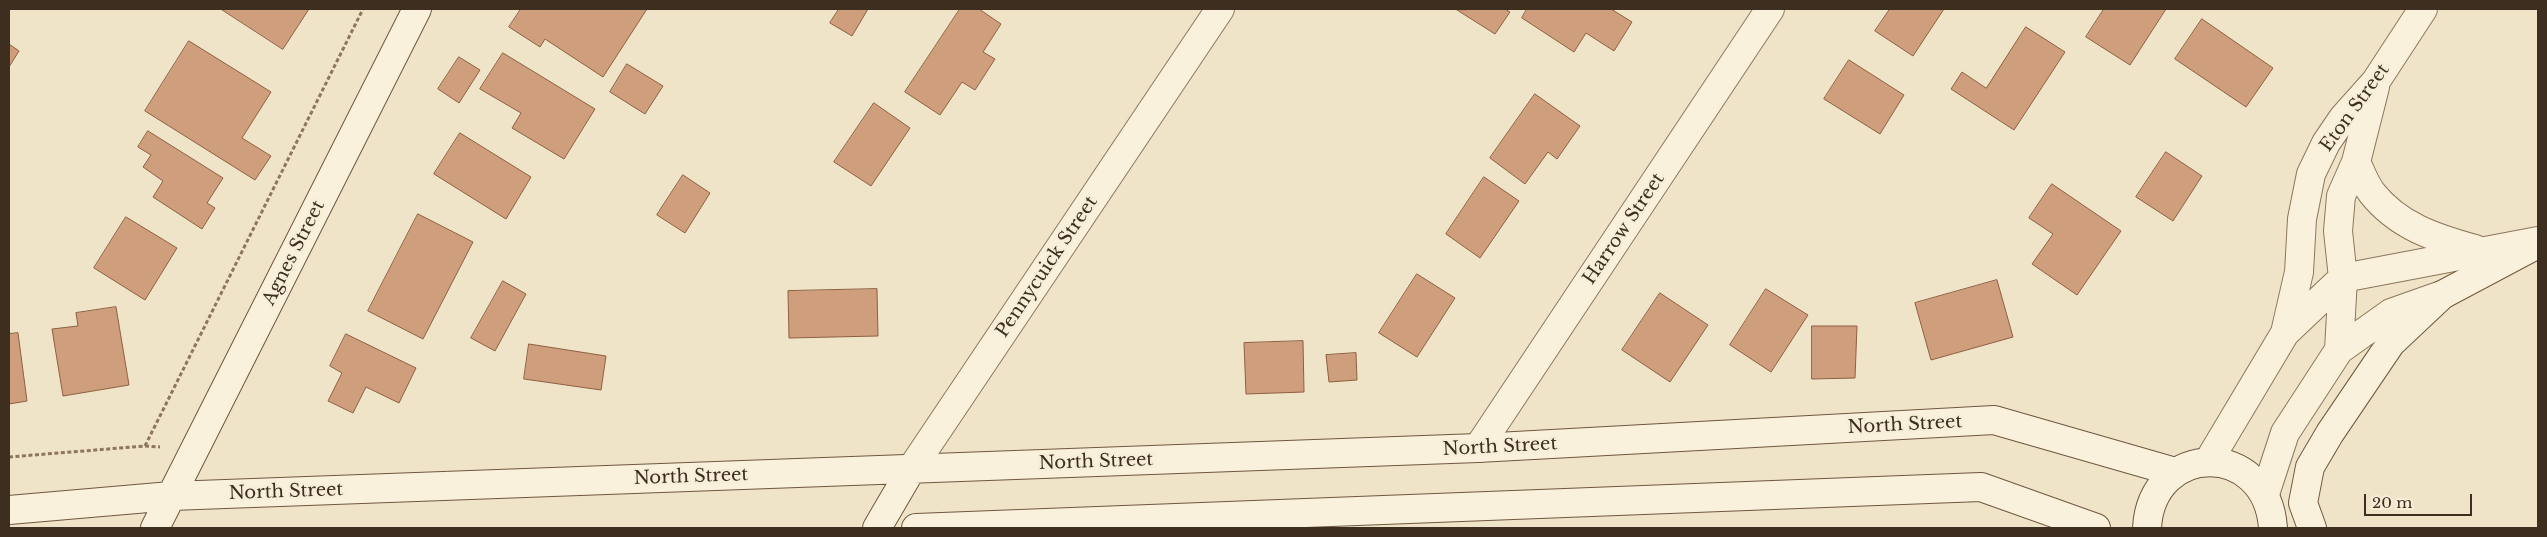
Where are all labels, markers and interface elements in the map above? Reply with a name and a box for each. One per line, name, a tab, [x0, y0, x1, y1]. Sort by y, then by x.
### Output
street label: Eton Street	[2316, 60, 2394, 156]
street label: Harrow Street	[1579, 169, 1669, 289]
street label: Pennycuick Street	[992, 192, 1102, 342]
street label: Agnes Street	[258, 197, 330, 309]
street label: North Street	[1847, 411, 1963, 439]
street label: North Street	[1442, 433, 1558, 461]
street label: North Street	[1038, 449, 1154, 475]
street label: North Street	[633, 464, 749, 490]
street label: North Street	[228, 479, 344, 505]
scale bar	[2367, 484, 2474, 516]
text: 20 m	[2372, 493, 2412, 512]

